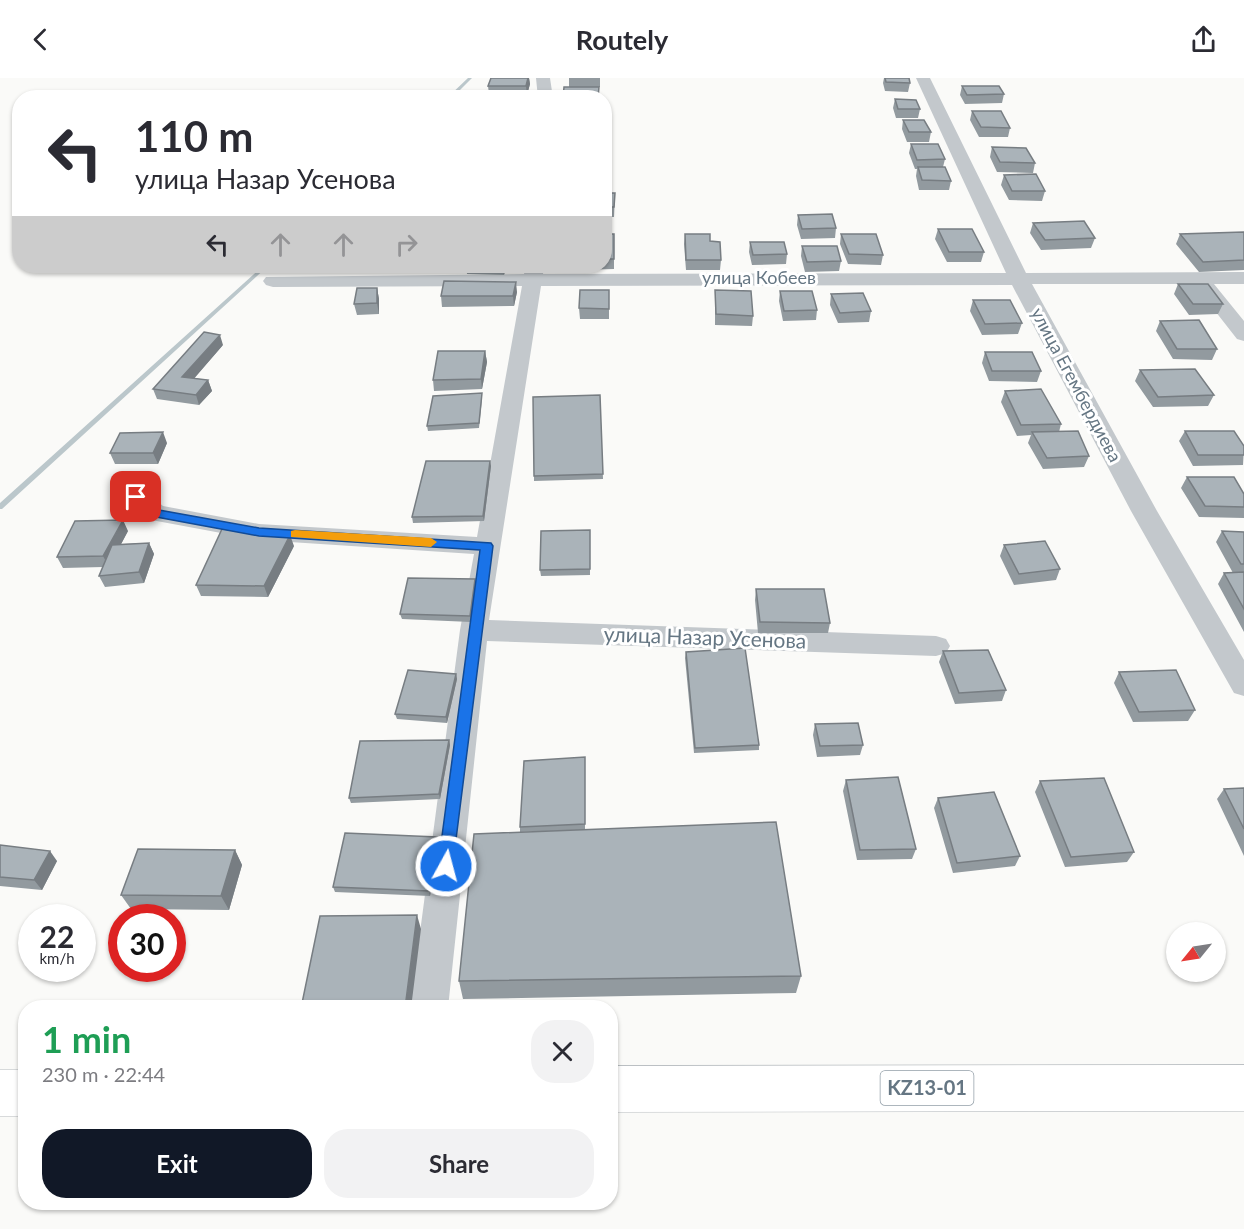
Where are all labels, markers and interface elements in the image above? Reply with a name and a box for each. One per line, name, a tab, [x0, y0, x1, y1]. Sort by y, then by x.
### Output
icon: back	[24, 23, 57, 56]
text: Routely	[576, 23, 668, 56]
icon: share	[1187, 23, 1220, 56]
text: 110 m	[135, 111, 253, 161]
icon: left	[36, 114, 114, 192]
text: улица Назар Усенова	[135, 162, 396, 195]
icon: left	[201, 228, 234, 261]
icon: ahead	[264, 228, 297, 261]
icon: ahead	[327, 228, 360, 261]
icon: right	[390, 228, 423, 261]
street label: улица Кобеев	[702, 266, 816, 288]
street label: улица Егембердиева	[1027, 304, 1127, 466]
pin	[110, 471, 161, 522]
icon: arrive	[119, 480, 152, 513]
street label: улица Назар Усенова	[603, 620, 807, 653]
position arrow	[414, 834, 478, 898]
speed limit sign: 30	[108, 904, 186, 982]
text: 22	[40, 918, 74, 954]
north arrow	[1166, 922, 1226, 982]
map controls	[1166, 922, 1226, 982]
text: km/h	[39, 949, 75, 967]
text: 1 min	[42, 1017, 131, 1061]
button: close	[531, 1020, 594, 1083]
text: 230 m · 22:44	[42, 1062, 165, 1086]
road number: KZ13-01	[880, 1071, 974, 1105]
button: Exit	[42, 1129, 312, 1198]
button: Share	[324, 1129, 594, 1198]

